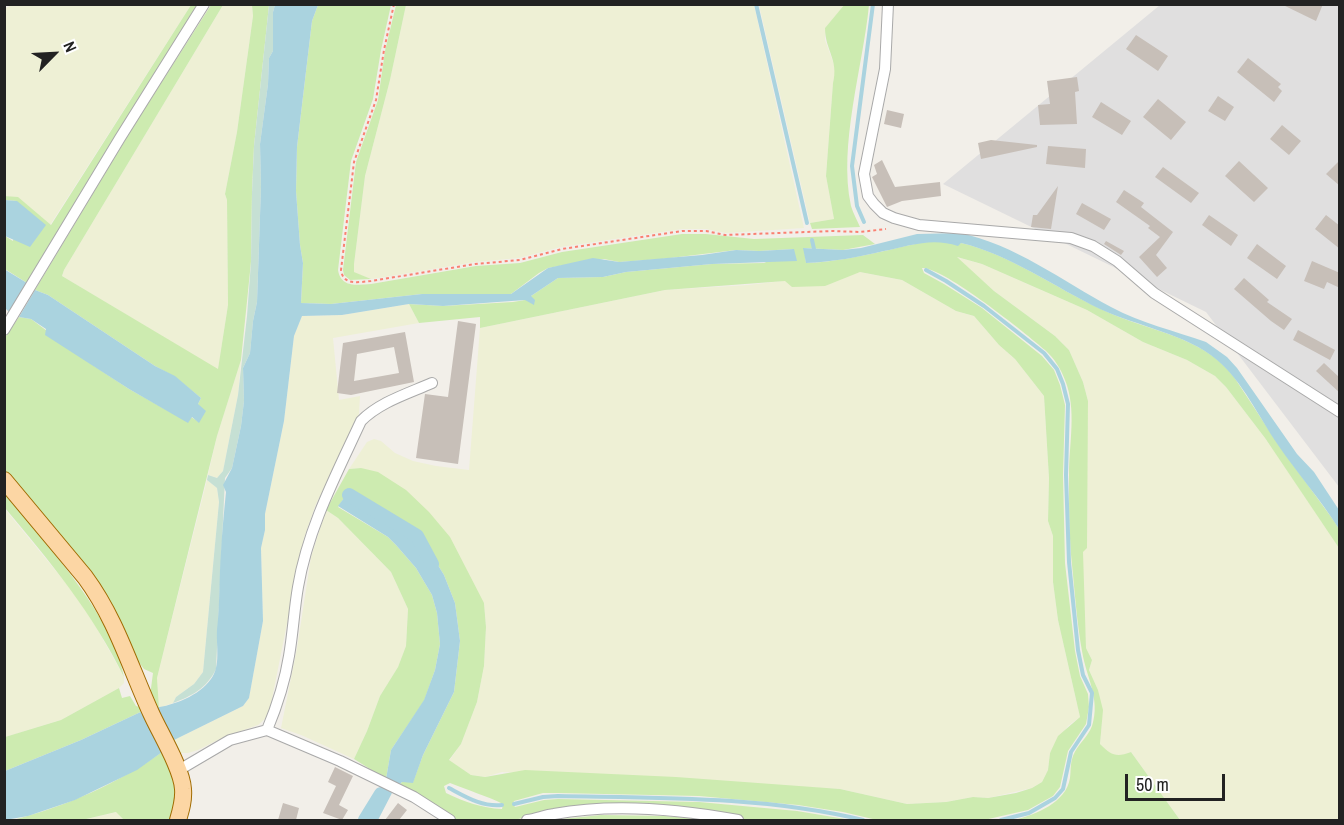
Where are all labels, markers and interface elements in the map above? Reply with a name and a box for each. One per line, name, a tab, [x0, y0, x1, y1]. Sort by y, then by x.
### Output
north arrow	[24, 24, 84, 84]
text: N	[58, 38, 82, 55]
scale bar	[1128, 762, 1228, 800]
text: 50 m	[1136, 772, 1169, 797]

